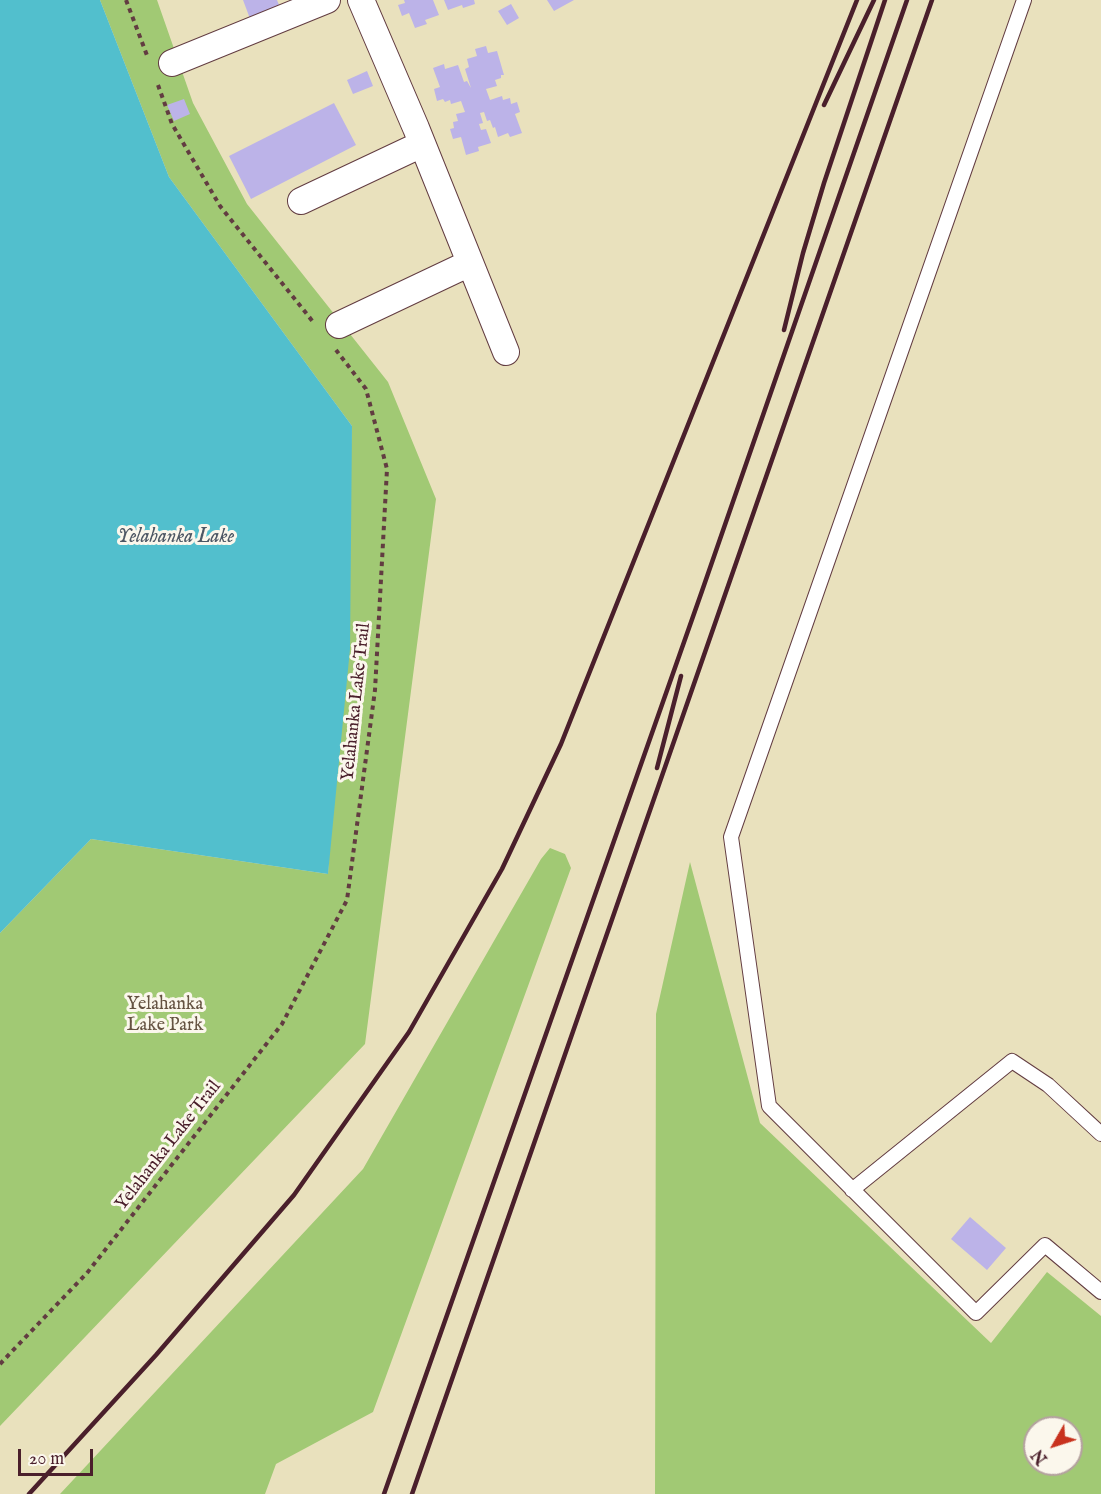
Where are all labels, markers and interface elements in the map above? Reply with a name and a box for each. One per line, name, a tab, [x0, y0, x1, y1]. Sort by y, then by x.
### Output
water label: Yelahanka Lake	[118, 526, 234, 550]
street label: Yelahanka Lake Trail	[338, 622, 376, 782]
park label: Yelahanka Lake Park	[127, 994, 203, 1036]
street label: Yelahanka Lake Trail	[112, 1077, 226, 1215]
north arrow	[1023, 1416, 1083, 1476]
scale bar	[21, 1437, 96, 1475]
text: N	[1028, 1444, 1053, 1468]
text: 20 m	[29, 1448, 64, 1471]

